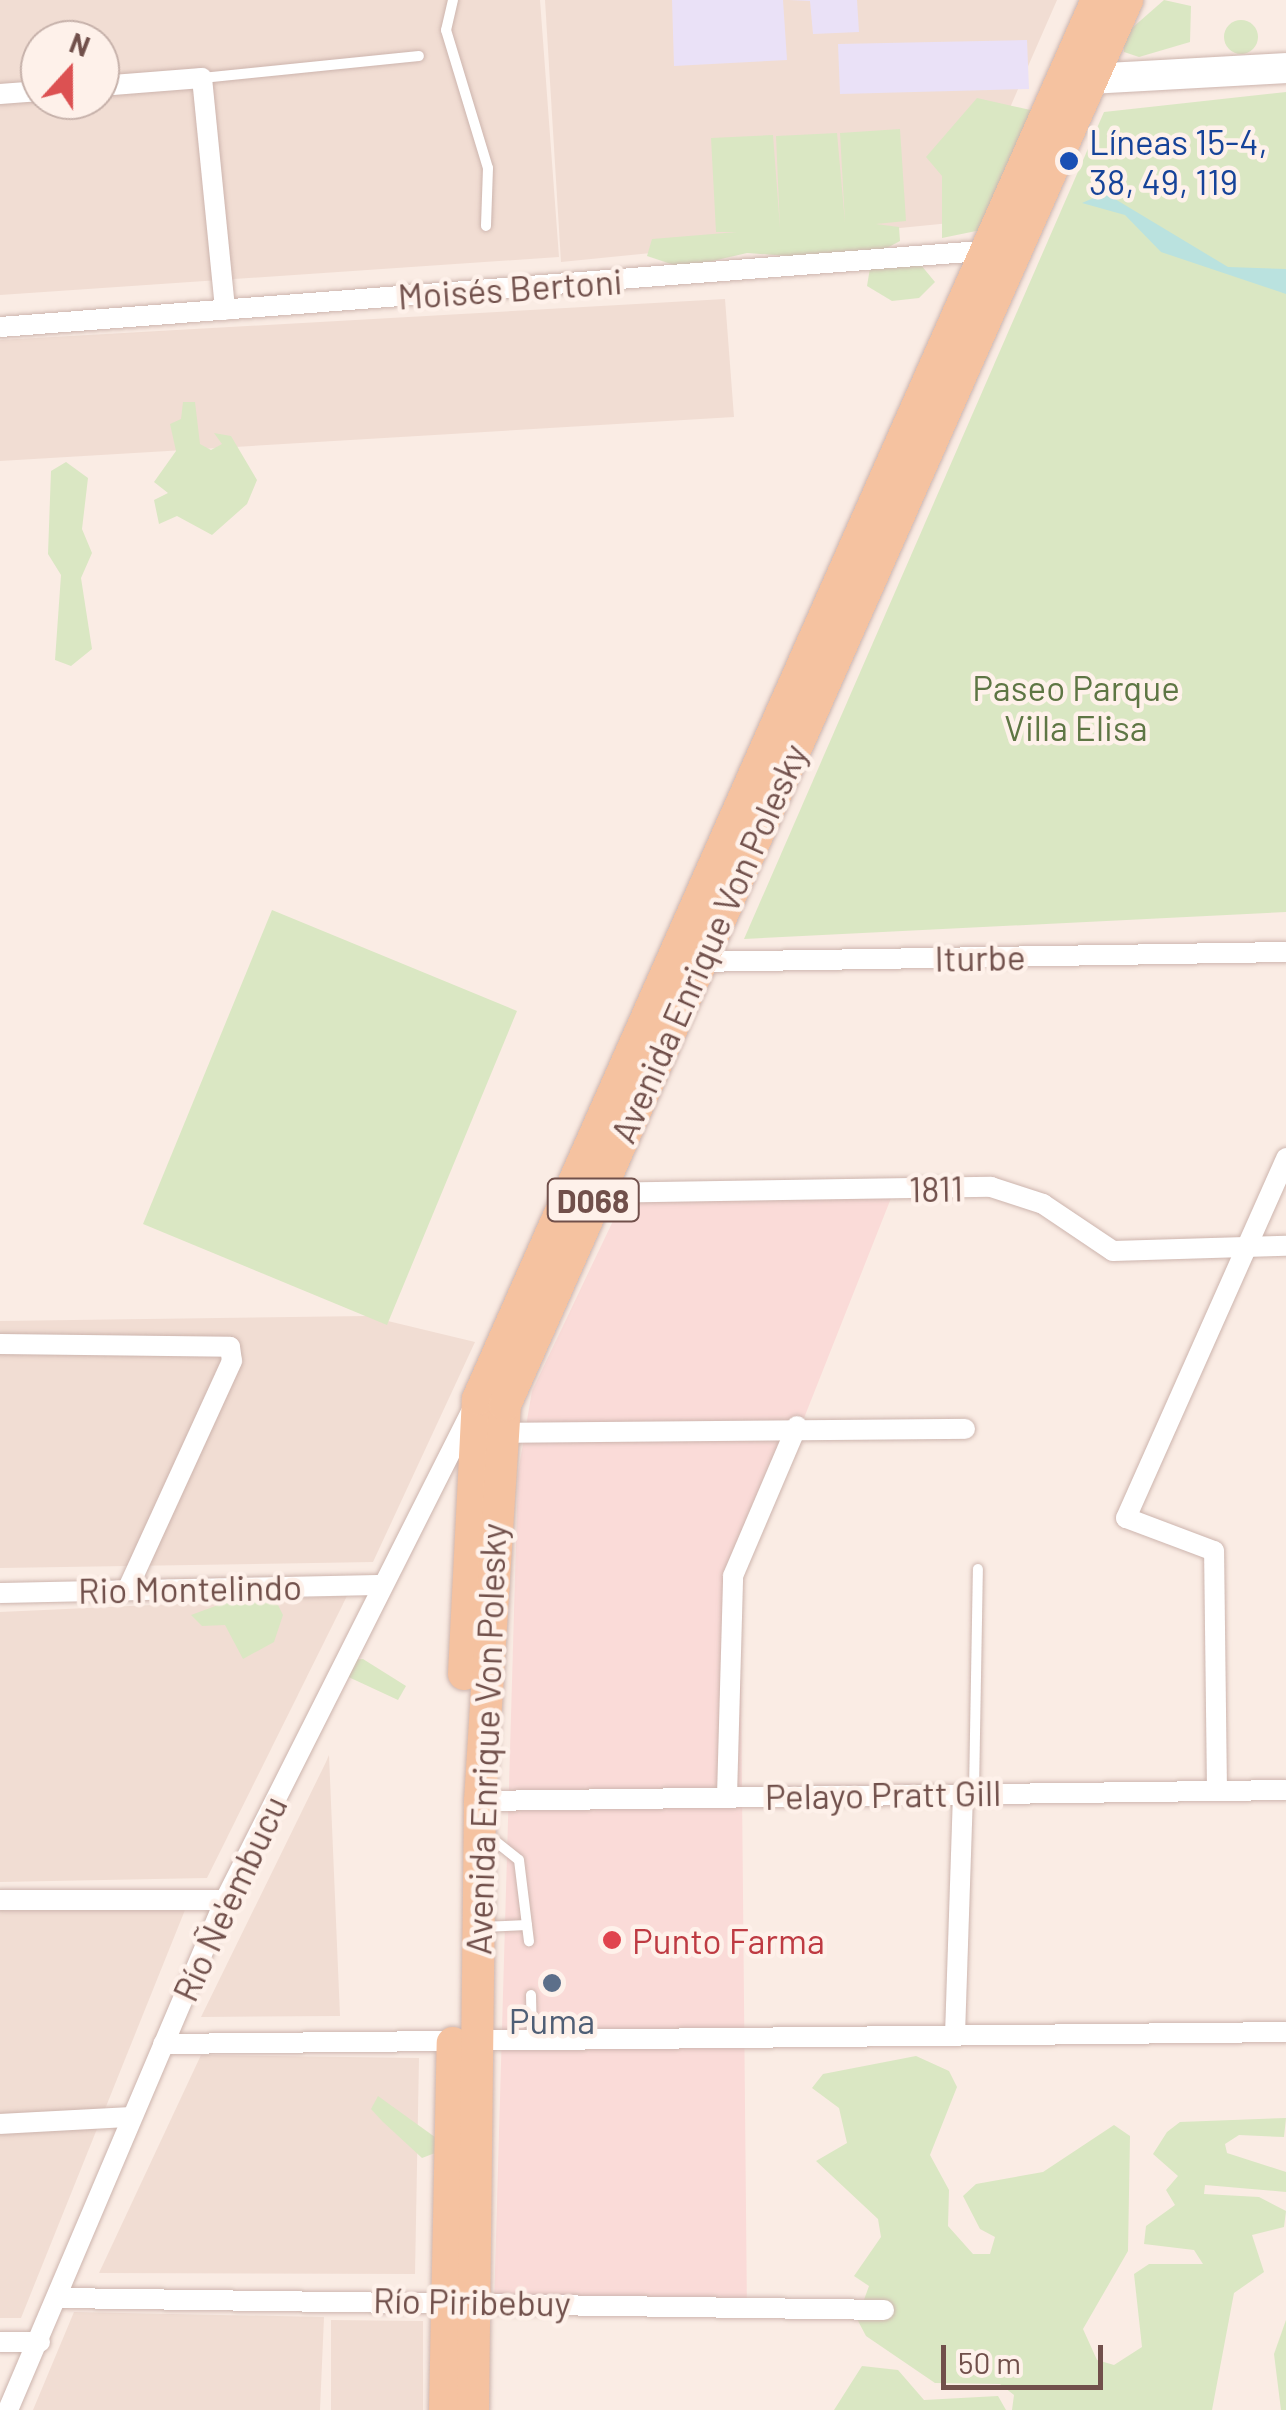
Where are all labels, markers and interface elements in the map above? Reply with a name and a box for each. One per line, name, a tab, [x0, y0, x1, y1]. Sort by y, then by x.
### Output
north arrow	[20, 20, 120, 120]
text: N	[65, 25, 95, 63]
place label: Líneas 15-4, 38, 49, 119	[1089, 120, 1268, 202]
marker: Líneas 15-4, 38, 49, 119	[1058, 150, 1080, 172]
street label: Moisés Bertoni	[396, 259, 624, 317]
park label: Paseo Parque Villa Elisa	[972, 666, 1180, 748]
street label: Avenida Enrique Von Polesky	[601, 737, 815, 1149]
street label: Iturbe	[934, 935, 1026, 979]
street label: 1811	[909, 1167, 963, 1209]
road number: D068	[546, 1173, 640, 1227]
street label: Avenida Enrique Von Polesky	[456, 1522, 514, 1956]
street label: Rio Montelindo	[78, 1565, 302, 1611]
street label: Pelayo Pratt Gill	[765, 1771, 1001, 1817]
street label: Río Ñe'embucu	[163, 1789, 295, 2007]
place label: Punto Farma	[632, 1919, 825, 1961]
marker: Punto Farma	[601, 1929, 623, 1951]
marker: Puma	[541, 1972, 563, 1994]
place label: Puma	[509, 1999, 595, 2041]
street label: Río Piribebuy	[373, 2278, 571, 2324]
scale bar	[946, 2325, 1108, 2387]
text: 50 m	[958, 2344, 1021, 2380]

